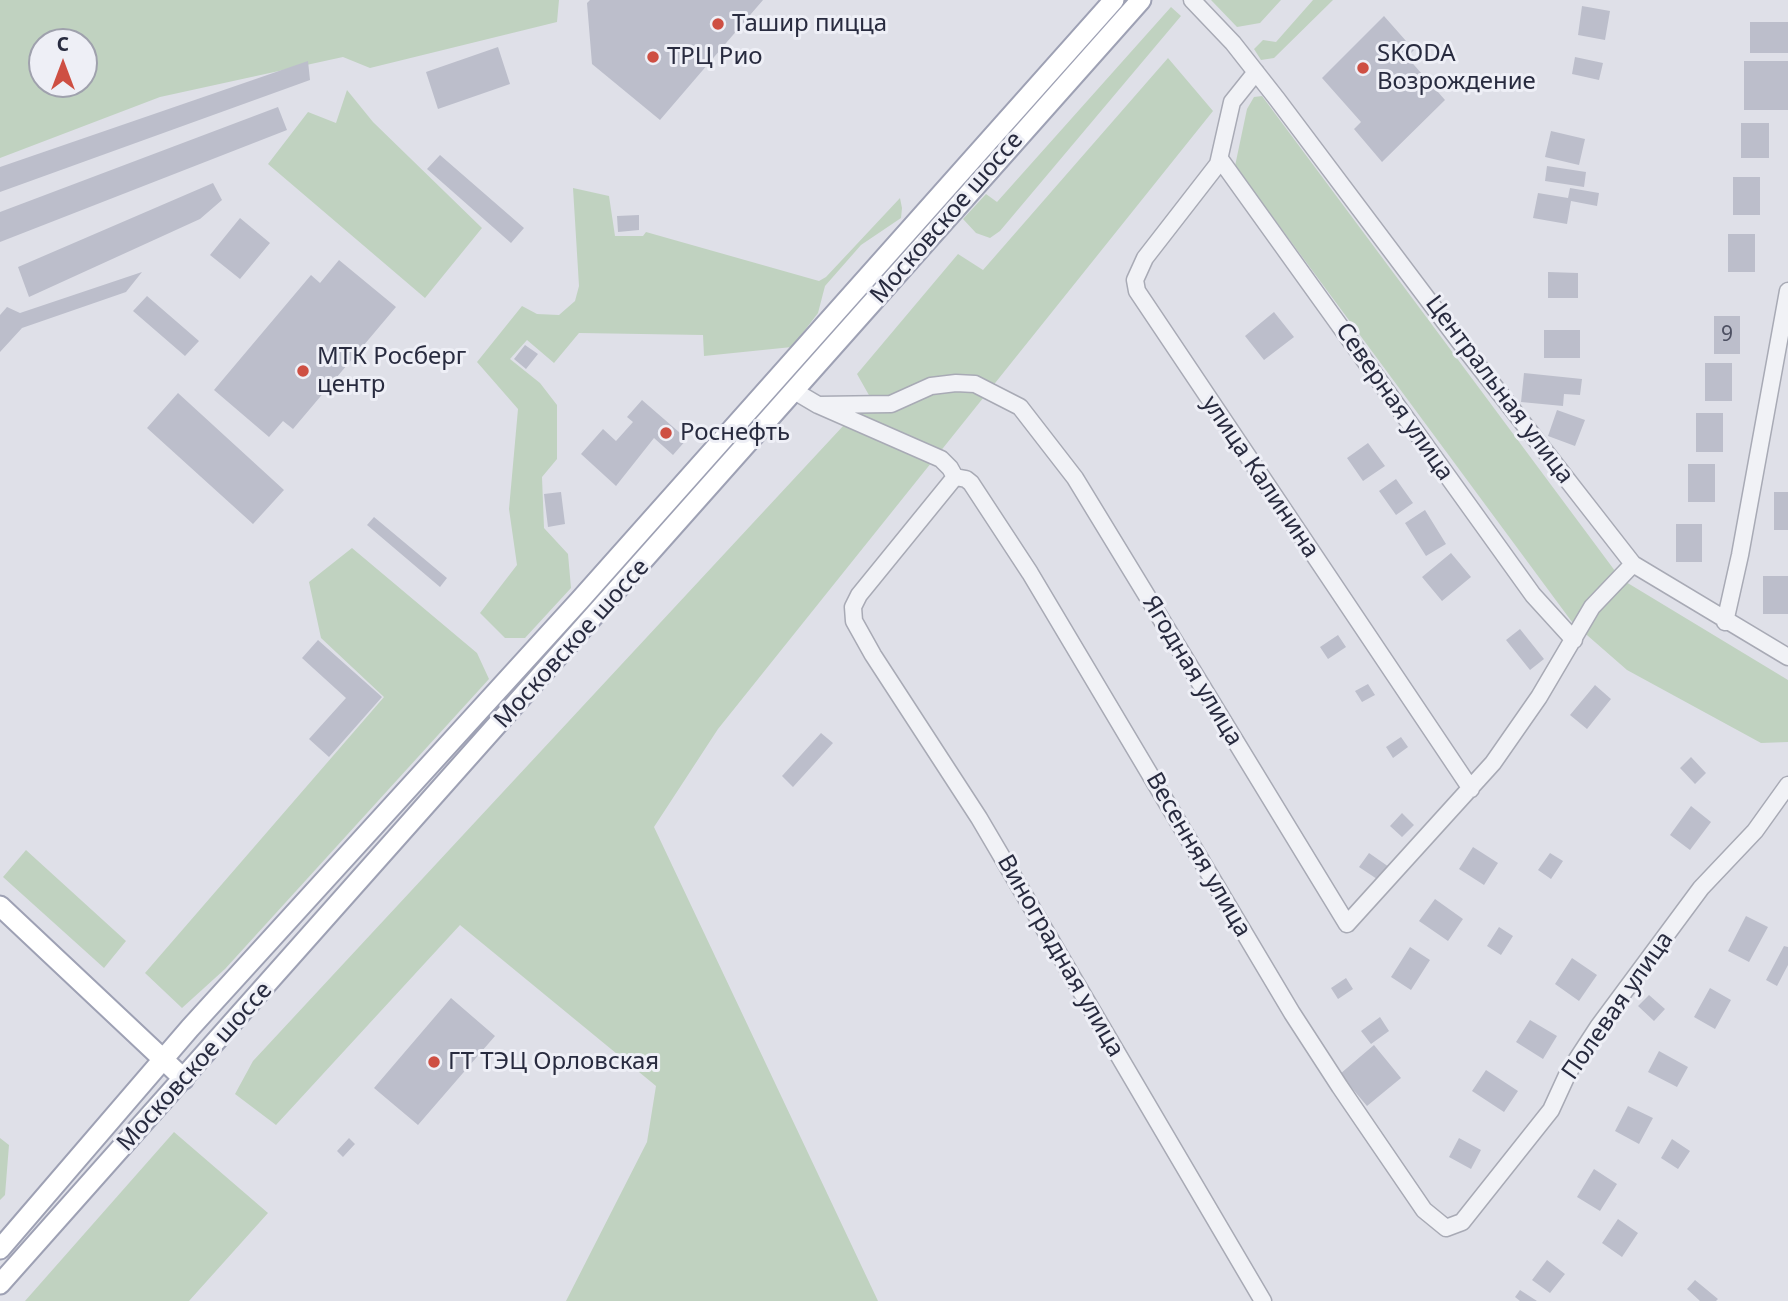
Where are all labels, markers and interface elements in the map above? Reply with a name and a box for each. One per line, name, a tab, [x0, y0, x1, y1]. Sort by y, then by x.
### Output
place label: Ташир пицца	[732, 10, 887, 38]
marker: Ташир пицца	[710, 16, 726, 32]
north arrow	[28, 28, 98, 98]
text: С	[57, 31, 69, 57]
place label: SKODA Возрождение	[1377, 40, 1536, 96]
place label: ТРЦ Рио	[667, 43, 763, 71]
marker: ТРЦ Рио	[645, 49, 661, 65]
marker: SKODA Возрождение	[1355, 60, 1371, 76]
street label: Московское шоссе	[865, 126, 1029, 310]
street label: Центральная улица	[1419, 290, 1579, 490]
street label: Северная улица	[1329, 318, 1459, 486]
house number: 9	[1721, 322, 1733, 348]
place label: МТК Росберг центр	[317, 343, 466, 399]
marker: МТК Росберг центр	[295, 363, 311, 379]
street label: улица Калинина	[1195, 391, 1325, 563]
place label: Роснефть	[680, 419, 790, 447]
marker: Роснефть	[658, 425, 674, 441]
street label: Московское шоссе	[488, 553, 656, 735]
street label: Ягодная улица	[1136, 591, 1248, 751]
street label: Весенняя улица	[1139, 768, 1257, 942]
street label: Виноградная улица	[990, 850, 1130, 1062]
street label: Полевая улица	[1556, 926, 1680, 1086]
street label: Московское шоссе	[111, 976, 279, 1158]
place label: ГТ ТЭЦ Орловская	[448, 1048, 659, 1076]
marker: ГТ ТЭЦ Орловская	[426, 1054, 442, 1070]

